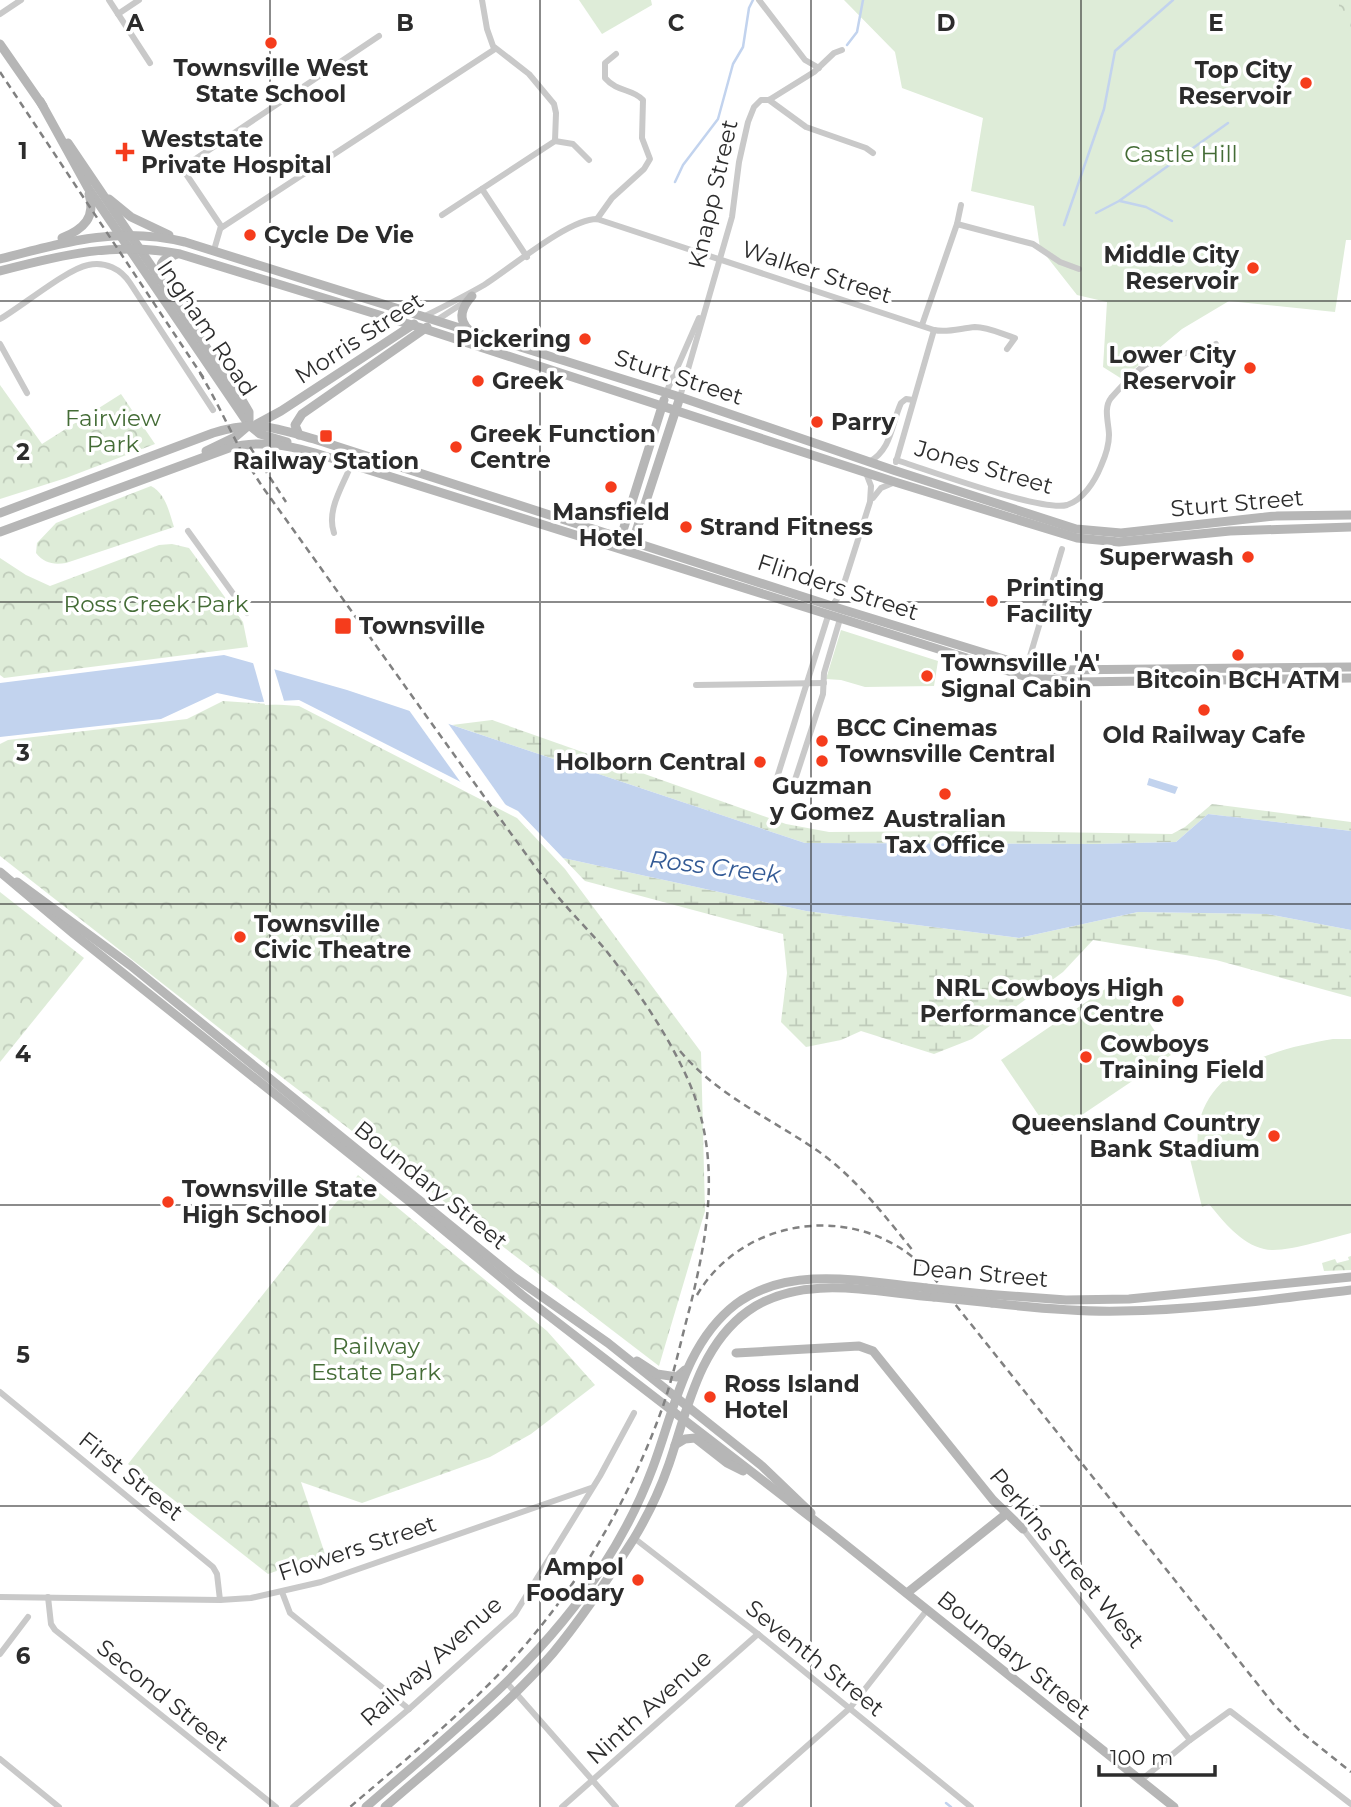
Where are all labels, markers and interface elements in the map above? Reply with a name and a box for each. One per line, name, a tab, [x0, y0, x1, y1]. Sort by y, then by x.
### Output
text: A	[125, 9, 144, 37]
text: B	[396, 9, 414, 37]
text: C	[668, 9, 685, 37]
text: D	[937, 9, 956, 37]
text: E	[1208, 9, 1224, 37]
marker: Townsville West State School	[263, 35, 279, 51]
place label: Townsville West State School	[174, 54, 368, 108]
place label: Top City Reservoir	[1178, 56, 1292, 110]
marker: Top City Reservoir	[1298, 75, 1314, 91]
street label: Knapp Street	[682, 117, 744, 271]
place label: Weststate Private Hospital	[141, 125, 332, 179]
text: 1	[18, 137, 28, 165]
park label: Castle Hill	[1124, 140, 1238, 168]
marker: Weststate Private Hospital	[115, 142, 135, 162]
place label: Cycle De Vie	[264, 221, 414, 249]
marker: Cycle De Vie	[242, 227, 258, 243]
street label: Walker Street	[738, 235, 896, 309]
place label: Middle City Reservoir	[1104, 241, 1239, 295]
street label: Ingham Road	[151, 255, 263, 401]
marker: Middle City Reservoir	[1245, 260, 1261, 276]
street label: Morris Street	[290, 286, 428, 390]
place label: Pickering	[456, 325, 571, 353]
marker: Pickering	[577, 331, 593, 347]
place label: Lower City Reservoir	[1109, 341, 1236, 395]
street label: Sturt Street	[611, 343, 747, 411]
marker: Lower City Reservoir	[1242, 360, 1258, 376]
place label: Greek	[492, 367, 564, 395]
marker: Greek	[470, 373, 486, 389]
park label: Fairview Park	[65, 404, 162, 458]
place label: Parry	[831, 408, 895, 436]
marker: Parry	[809, 414, 825, 430]
place label: Greek Function Centre	[470, 420, 656, 474]
marker: Railway Station	[318, 428, 334, 444]
street label: Jones Street	[911, 434, 1056, 500]
text: 2	[16, 438, 30, 466]
marker: Greek Function Centre	[448, 439, 464, 455]
place label: Railway Station	[233, 447, 419, 475]
marker: Mansfield Hotel	[603, 479, 619, 495]
street label: Sturt Street	[1169, 483, 1305, 523]
place label: Mansfield Hotel	[552, 498, 670, 552]
place label: Strand Fitness	[700, 513, 873, 541]
marker: Strand Fitness	[678, 519, 694, 535]
place label: Superwash	[1100, 543, 1234, 571]
street label: Flinders Street	[754, 548, 922, 626]
marker: Superwash	[1240, 549, 1256, 565]
place label: Printing Facility	[1006, 574, 1104, 628]
park label: Ross Creek Park	[64, 590, 249, 618]
marker: Printing Facility	[984, 593, 1000, 609]
place label: Townsville	[359, 612, 485, 640]
marker: Townsville	[333, 616, 353, 636]
marker: Bitcoin BCH ATM	[1230, 647, 1246, 663]
place label: Townsville 'A' Signal Cabin	[941, 649, 1100, 703]
place label: Bitcoin BCH ATM	[1136, 666, 1340, 694]
marker: Townsville 'A' Signal Cabin	[919, 668, 935, 684]
marker: Old Railway Cafe	[1196, 702, 1212, 718]
place label: BCC Cinemas Townsville Central	[836, 714, 1055, 768]
place label: Old Railway Cafe	[1103, 721, 1305, 749]
marker: BCC Cinemas Townsville Central	[814, 733, 830, 749]
text: 3	[15, 739, 30, 767]
place label: Holborn Central	[555, 748, 746, 776]
marker: Guzman y Gomez	[814, 753, 830, 769]
marker: Holborn Central	[752, 754, 768, 770]
place label: Guzman y Gomez	[769, 772, 874, 826]
marker: Australian Tax Office	[937, 786, 953, 802]
place label: Australian Tax Office	[883, 805, 1006, 859]
water label: Ross Creek	[648, 844, 784, 889]
place label: Townsville Civic Theatre	[254, 910, 411, 964]
marker: Townsville Civic Theatre	[232, 929, 248, 945]
place label: NRL Cowboys High Performance Centre	[920, 974, 1164, 1028]
marker: NRL Cowboys High Performance Centre	[1170, 993, 1186, 1009]
place label: Cowboys Training Field	[1100, 1030, 1264, 1084]
text: 4	[15, 1040, 31, 1068]
marker: Cowboys Training Field	[1078, 1049, 1094, 1065]
place label: Queensland Country Bank Stadium	[1011, 1109, 1260, 1163]
street label: Boundary Street	[349, 1115, 513, 1255]
marker: Queensland Country Bank Stadium	[1266, 1128, 1282, 1144]
place label: Townsville State High School	[182, 1175, 377, 1229]
marker: Townsville State High School	[160, 1194, 176, 1210]
street label: Dean Street	[910, 1253, 1050, 1293]
park label: Railway Estate Park	[311, 1332, 441, 1386]
text: 5	[16, 1341, 30, 1369]
place label: Ross Island Hotel	[724, 1370, 860, 1424]
marker: Ross Island Hotel	[702, 1389, 718, 1405]
street label: First Street	[73, 1425, 189, 1527]
street label: Perkins Street West	[984, 1462, 1150, 1654]
street label: Flowers Street	[274, 1509, 440, 1587]
place label: Ampol Foodary	[526, 1553, 624, 1607]
marker: Ampol Foodary	[630, 1572, 646, 1588]
street label: Boundary Street	[932, 1585, 1096, 1725]
street label: Railway Avenue	[355, 1590, 507, 1732]
street label: Seventh Street	[740, 1594, 890, 1722]
street label: Second Street	[91, 1633, 235, 1757]
text: 6	[16, 1642, 31, 1670]
street label: Ninth Avenue	[581, 1644, 717, 1770]
scale bar	[1099, 1734, 1214, 1778]
text: 100 m	[1110, 1745, 1173, 1770]

